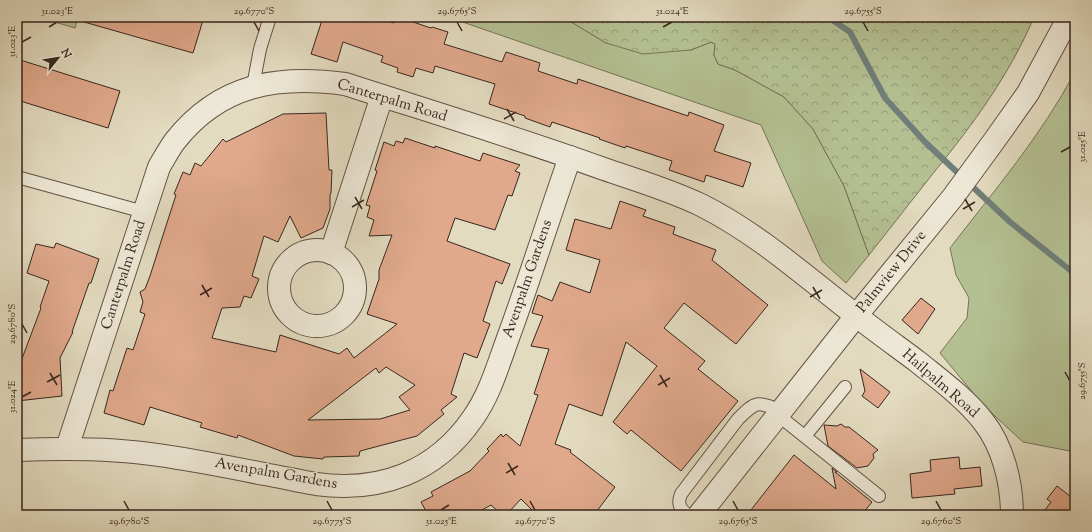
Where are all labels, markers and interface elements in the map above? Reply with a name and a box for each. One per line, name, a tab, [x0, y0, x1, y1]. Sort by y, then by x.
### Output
text: 31.023°E	[41, 4, 73, 19]
text: 29.6770°S	[234, 4, 274, 19]
text: 29.6765°S	[438, 4, 476, 19]
text: 31.024°E	[655, 4, 689, 19]
text: 29.6755°S	[844, 4, 882, 19]
text: 31.023°E	[5, 26, 20, 58]
north arrow	[38, 38, 78, 78]
text: N	[56, 45, 75, 61]
street label: Canterpalm Road	[334, 74, 450, 128]
text: 31.025°E	[1075, 131, 1090, 163]
street label: Canterpalm Road	[96, 217, 152, 332]
street label: Avenpalm Gardens	[498, 217, 558, 341]
street label: Palmview Drive	[852, 226, 932, 318]
text: 29.6780°S	[5, 304, 20, 344]
street label: Hailpalm Road	[897, 345, 983, 424]
text: 29.6755°S	[1075, 362, 1090, 400]
text: 31.024°E	[5, 380, 20, 414]
street label: Avenpalm Gardens	[213, 453, 339, 495]
text: 29.6780°S	[109, 514, 149, 529]
text: 29.6775°S	[313, 514, 351, 529]
text: 31.025°E	[425, 514, 457, 529]
text: 29.6770°S	[515, 514, 555, 529]
text: 29.6765°S	[719, 514, 757, 529]
text: 29.6760°S	[921, 514, 961, 529]

